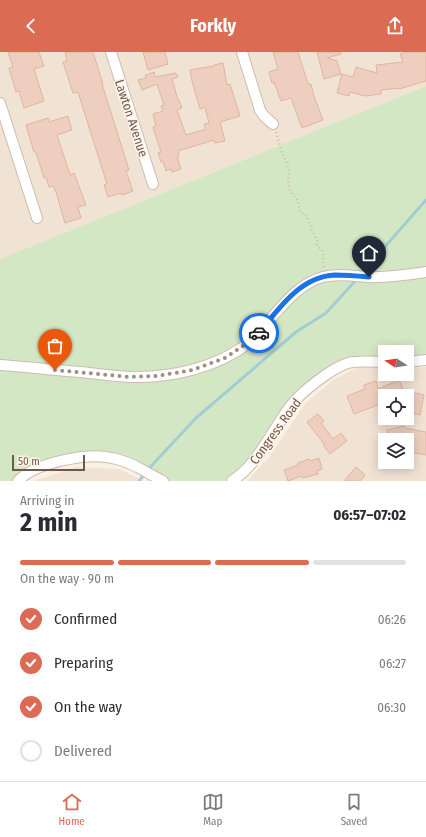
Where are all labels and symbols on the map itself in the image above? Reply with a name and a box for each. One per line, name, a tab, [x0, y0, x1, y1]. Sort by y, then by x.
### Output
street label: Lawton Avenue	[112, 78, 151, 159]
pin	[352, 236, 386, 277]
courier	[239, 313, 279, 353]
pin	[38, 329, 72, 370]
north arrow	[378, 345, 414, 381]
street label: Congress Road	[246, 395, 304, 467]
scale bar	[12, 453, 85, 472]

